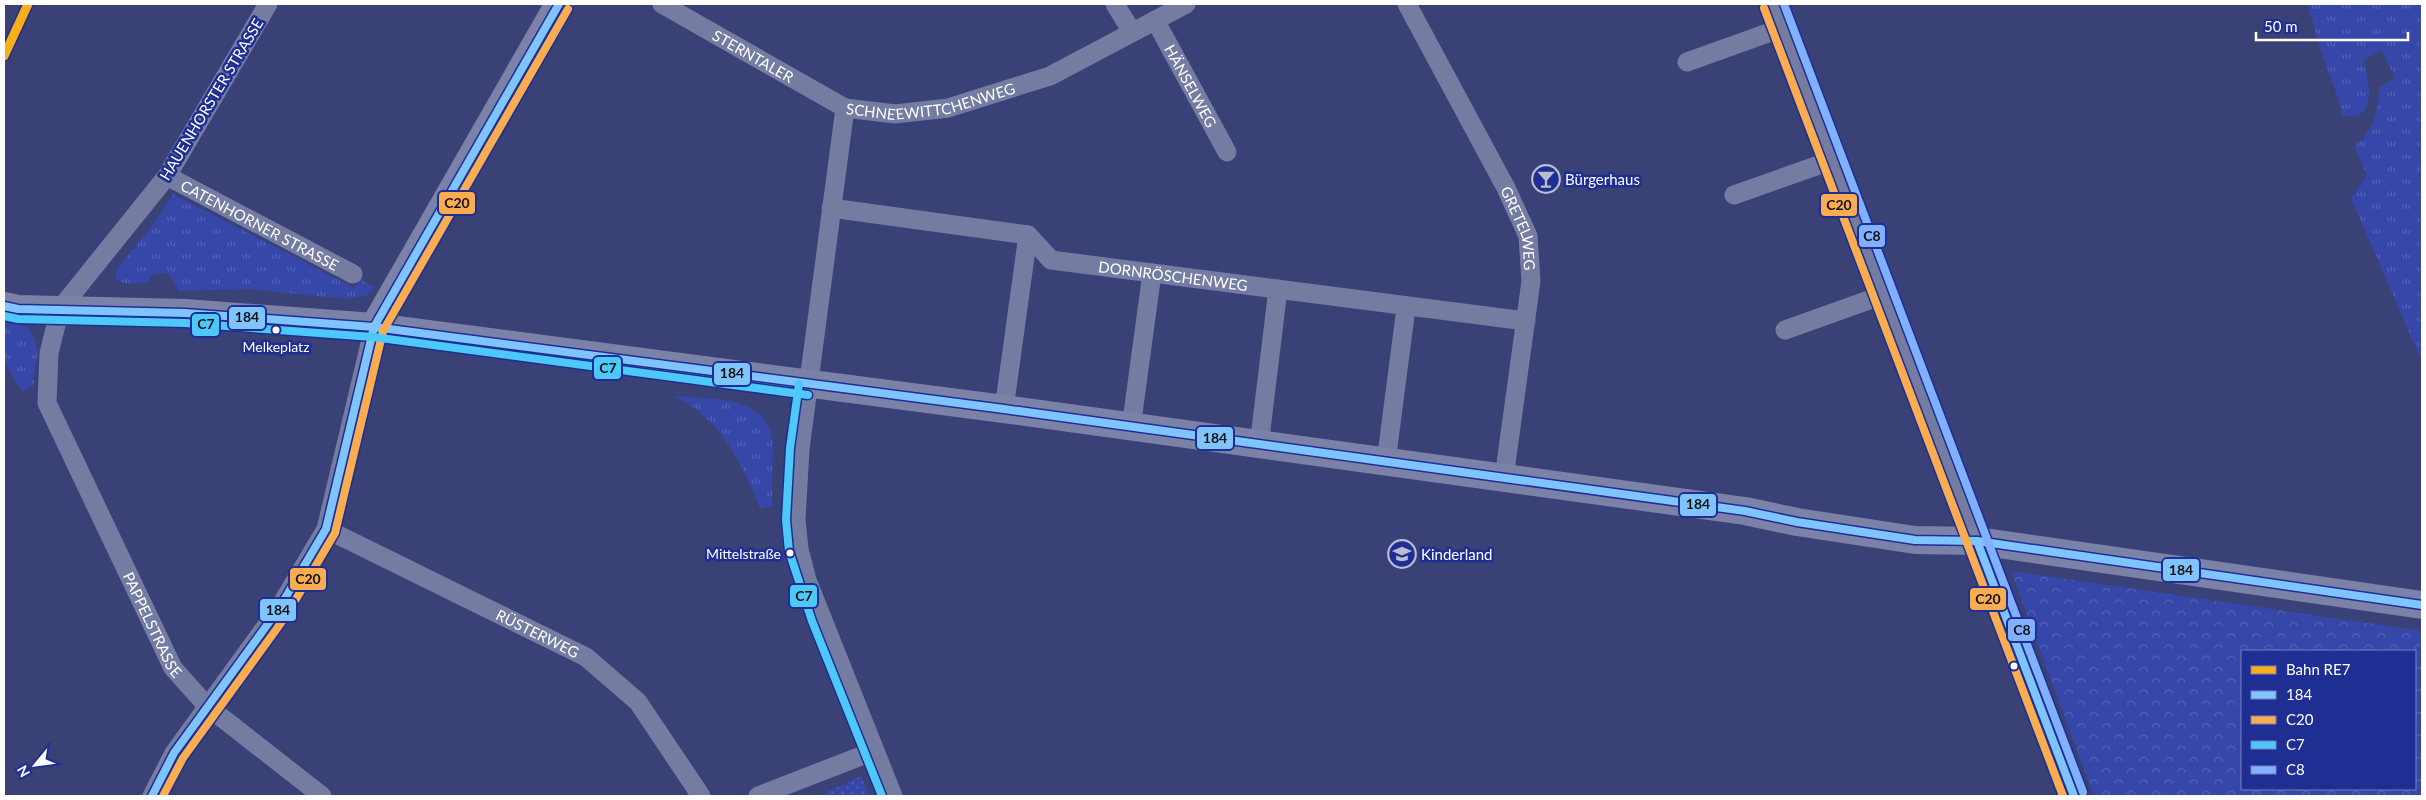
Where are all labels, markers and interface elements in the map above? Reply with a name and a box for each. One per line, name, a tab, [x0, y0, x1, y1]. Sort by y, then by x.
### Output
scale bar	[2256, 10, 2408, 42]
street label: HAUENHORSTER STRASSE	[155, 15, 267, 183]
text: 50 m	[2264, 17, 2298, 35]
street label: STERNTALER	[710, 26, 797, 86]
street label: HÄNSELWEG	[1161, 41, 1221, 130]
street label: SCHNEEWITTCHENWEG	[845, 79, 1017, 123]
bar icon: Bürgerhaus	[1531, 164, 1561, 194]
place label: Bürgerhaus	[1565, 170, 1640, 188]
street label: CATENHORNER STRASSE	[178, 176, 342, 274]
street label: GRETELWEG	[1497, 183, 1539, 271]
line badge: C20	[438, 191, 476, 215]
line badge: C20	[1820, 193, 1858, 217]
text: C20	[444, 194, 470, 211]
text: C20	[1826, 196, 1852, 213]
line badge: C8	[1858, 224, 1886, 248]
text: C8	[1863, 227, 1881, 244]
street label: DORNRÖSCHENWEG	[1097, 257, 1249, 294]
line badge: 184	[228, 306, 266, 330]
text: 184	[235, 308, 259, 325]
line badge: C7	[191, 313, 220, 337]
text: C7	[197, 315, 215, 332]
marker: Melkeplatz	[271, 325, 281, 335]
place label: Melkeplatz	[243, 338, 309, 355]
line badge: C7	[593, 356, 622, 380]
text: C7	[599, 359, 617, 376]
line badge: 184	[713, 362, 751, 386]
text: 184	[720, 364, 744, 381]
line badge: 184	[1196, 426, 1234, 450]
text: 184	[1203, 429, 1227, 446]
line badge: 184	[1679, 493, 1717, 517]
text: 184	[1686, 495, 1710, 512]
school or university icon: Kinderland	[1387, 539, 1417, 569]
place label: Mittelstraße	[706, 545, 781, 562]
place label: Kinderland	[1421, 545, 1492, 563]
marker: Mittelstraße	[785, 548, 795, 558]
line badge: 184	[2162, 558, 2200, 582]
text: 184	[2169, 561, 2193, 578]
line badge: C20	[289, 567, 327, 591]
street label: PAPPELSTRASSE	[120, 569, 186, 681]
text: C20	[295, 570, 321, 587]
line badge: C7	[789, 584, 818, 608]
text: C7	[795, 587, 813, 604]
line badge: C20	[1969, 587, 2007, 611]
text: C20	[1975, 590, 2001, 607]
line badge: 184	[259, 598, 297, 622]
text: 184	[266, 601, 290, 618]
street label: RÜSTERWEG	[493, 605, 582, 661]
line badge: C8	[2007, 618, 2036, 642]
text: C8	[2013, 621, 2031, 638]
legend	[2241, 650, 2416, 790]
text: Bahn RE7	[2286, 660, 2351, 678]
unlabelled marker	[2009, 661, 2019, 671]
text: 184	[2286, 685, 2312, 703]
text: C20	[2286, 710, 2314, 728]
text: C7	[2286, 735, 2305, 753]
north arrow	[10, 740, 60, 790]
text: C8	[2286, 760, 2305, 778]
text: N	[13, 763, 33, 780]

